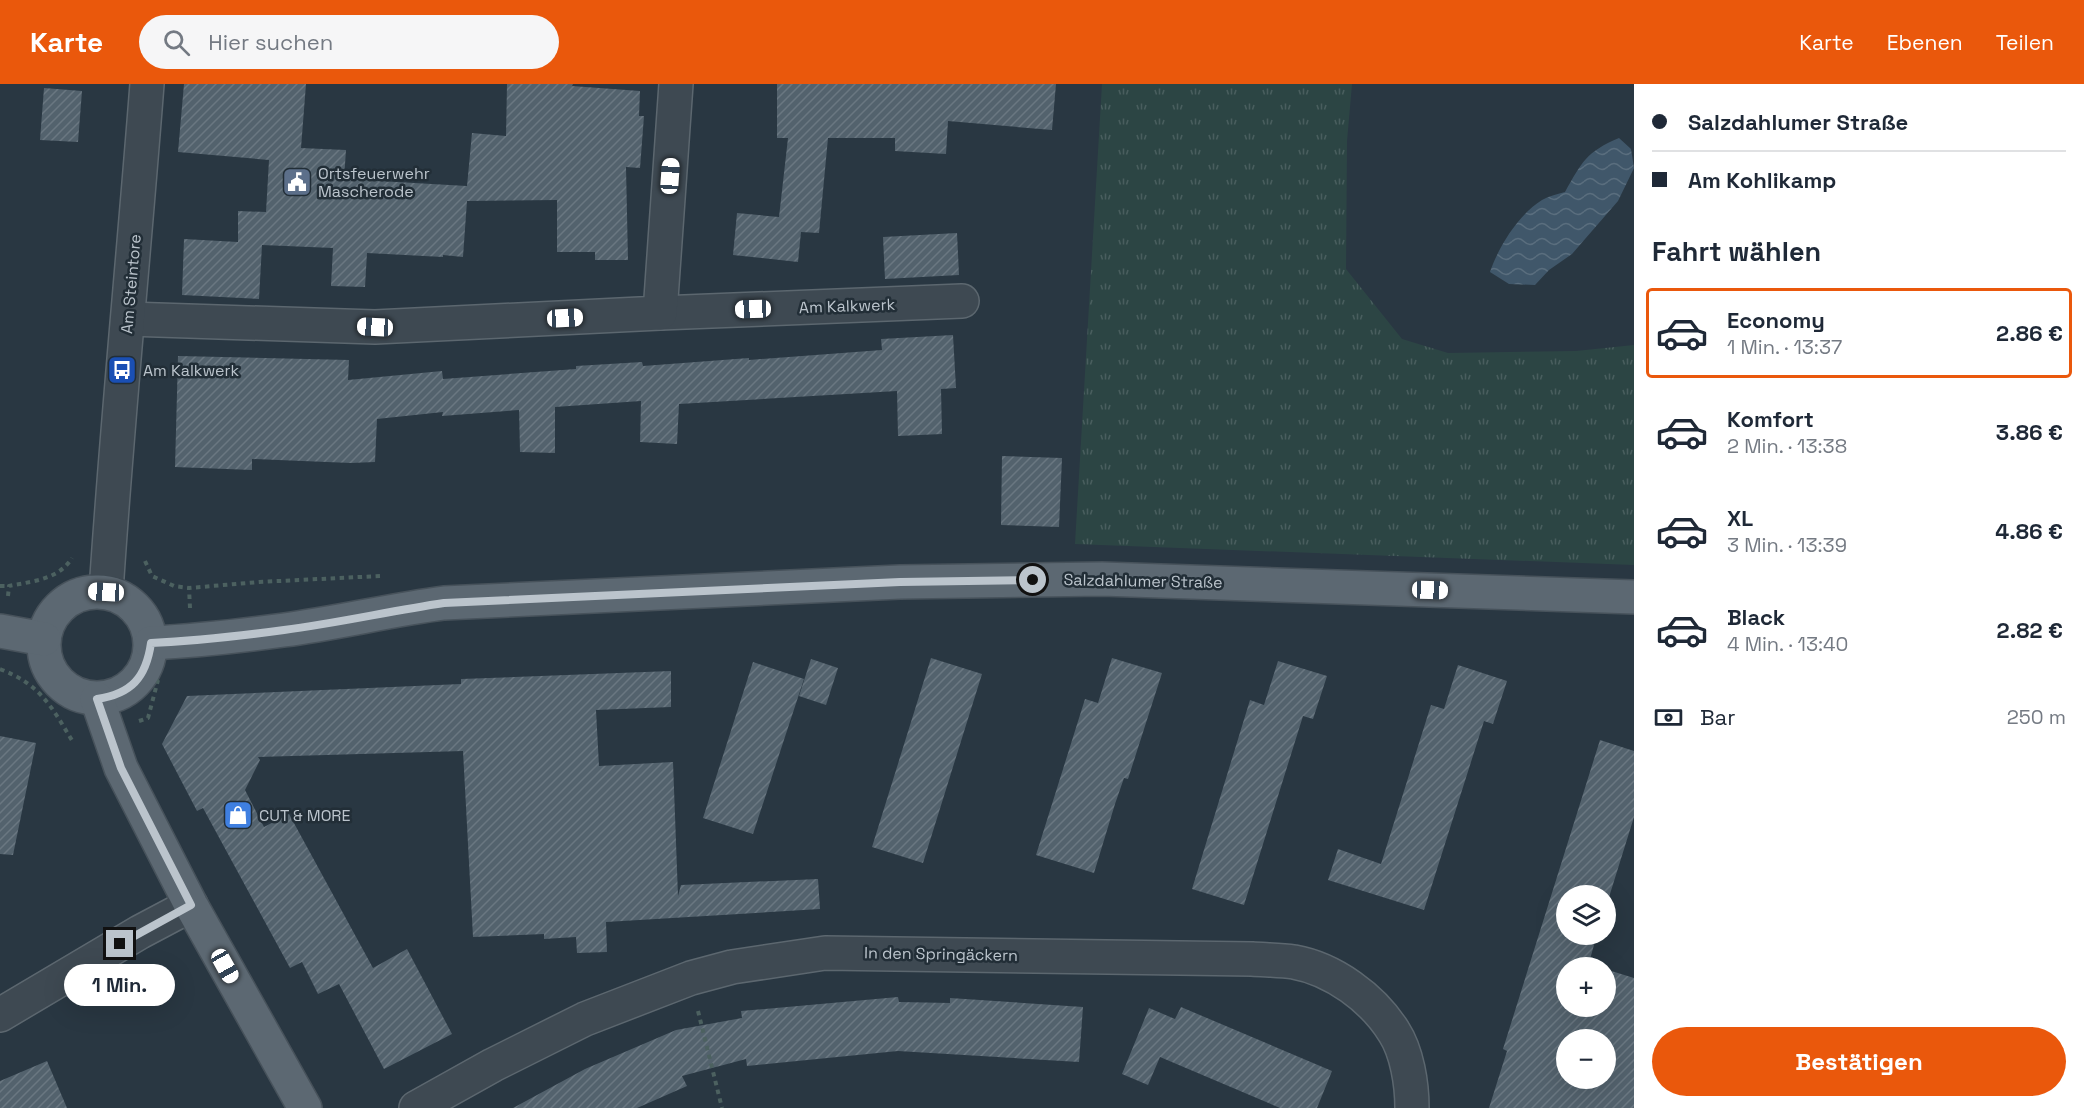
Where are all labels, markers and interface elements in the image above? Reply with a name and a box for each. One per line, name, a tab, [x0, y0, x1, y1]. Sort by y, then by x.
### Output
search box	[139, 15, 559, 69]
text: Karte	[30, 24, 103, 60]
icon: search	[160, 26, 193, 59]
text: Hier suchen	[208, 28, 333, 56]
text: Karte	[1799, 29, 1854, 56]
text: Ebenen	[1887, 29, 1963, 56]
text: Teilen	[1996, 29, 2054, 56]
text: Salzdahlumer Straße	[1688, 108, 1908, 136]
car	[660, 157, 680, 195]
place label: Ortsfeuerwehr Mascherode	[318, 163, 430, 202]
public building icon: Ortsfeuerwehr Mascherode	[281, 166, 313, 198]
text: Am Kohlikamp	[1688, 166, 1836, 194]
street label: Am Steintore	[116, 233, 146, 335]
text: Fahrt wählen	[1652, 234, 1821, 269]
street label: Am Kalkwerk	[799, 294, 896, 318]
car	[735, 299, 771, 319]
icon: car	[1655, 306, 1709, 360]
text: Economy	[1727, 306, 1825, 334]
car	[547, 308, 583, 328]
car	[357, 317, 393, 337]
text: 2.86 €	[1996, 319, 2063, 347]
text: 1 Min. · 13:37	[1727, 334, 1842, 360]
bus stop icon: Am Kalkwerk	[106, 354, 138, 386]
place label: Am Kalkwerk	[143, 360, 240, 381]
icon: car	[1655, 405, 1709, 459]
text: Komfort	[1727, 405, 1814, 433]
text: 3.86 €	[1996, 418, 2063, 446]
text: 2 Min. · 13:38	[1727, 433, 1847, 459]
icon: car	[1655, 504, 1709, 558]
text: XL	[1727, 504, 1753, 532]
text: 4.86 €	[1995, 517, 2063, 545]
text: 3 Min. · 13:39	[1727, 532, 1847, 558]
route start	[1019, 566, 1046, 593]
street label: Salzdahlumer Straße	[1063, 569, 1223, 593]
car	[1412, 580, 1448, 600]
car	[88, 582, 124, 602]
icon: car	[1655, 603, 1709, 657]
text: Black	[1727, 603, 1785, 631]
text: 2.82 €	[1997, 616, 2063, 644]
text: 4 Min. · 13:40	[1727, 631, 1848, 657]
icon: cash	[1652, 701, 1685, 734]
text: Bar	[1700, 703, 1736, 731]
text: 250 m	[2007, 704, 2066, 730]
shop icon: CUT & MORE	[222, 799, 254, 831]
place label: CUT & MORE	[259, 805, 350, 826]
map controls	[1556, 885, 1616, 1089]
button: layers	[1556, 885, 1616, 945]
route end	[106, 930, 133, 957]
street label: In den Springäckern	[864, 942, 1018, 966]
car	[208, 946, 242, 986]
button: +	[1556, 957, 1616, 1017]
callout: 1 Min.	[64, 965, 176, 1007]
text: 1 Min.	[92, 972, 147, 998]
button: Bestätigen	[1652, 1027, 2066, 1096]
button: −	[1556, 1029, 1616, 1089]

